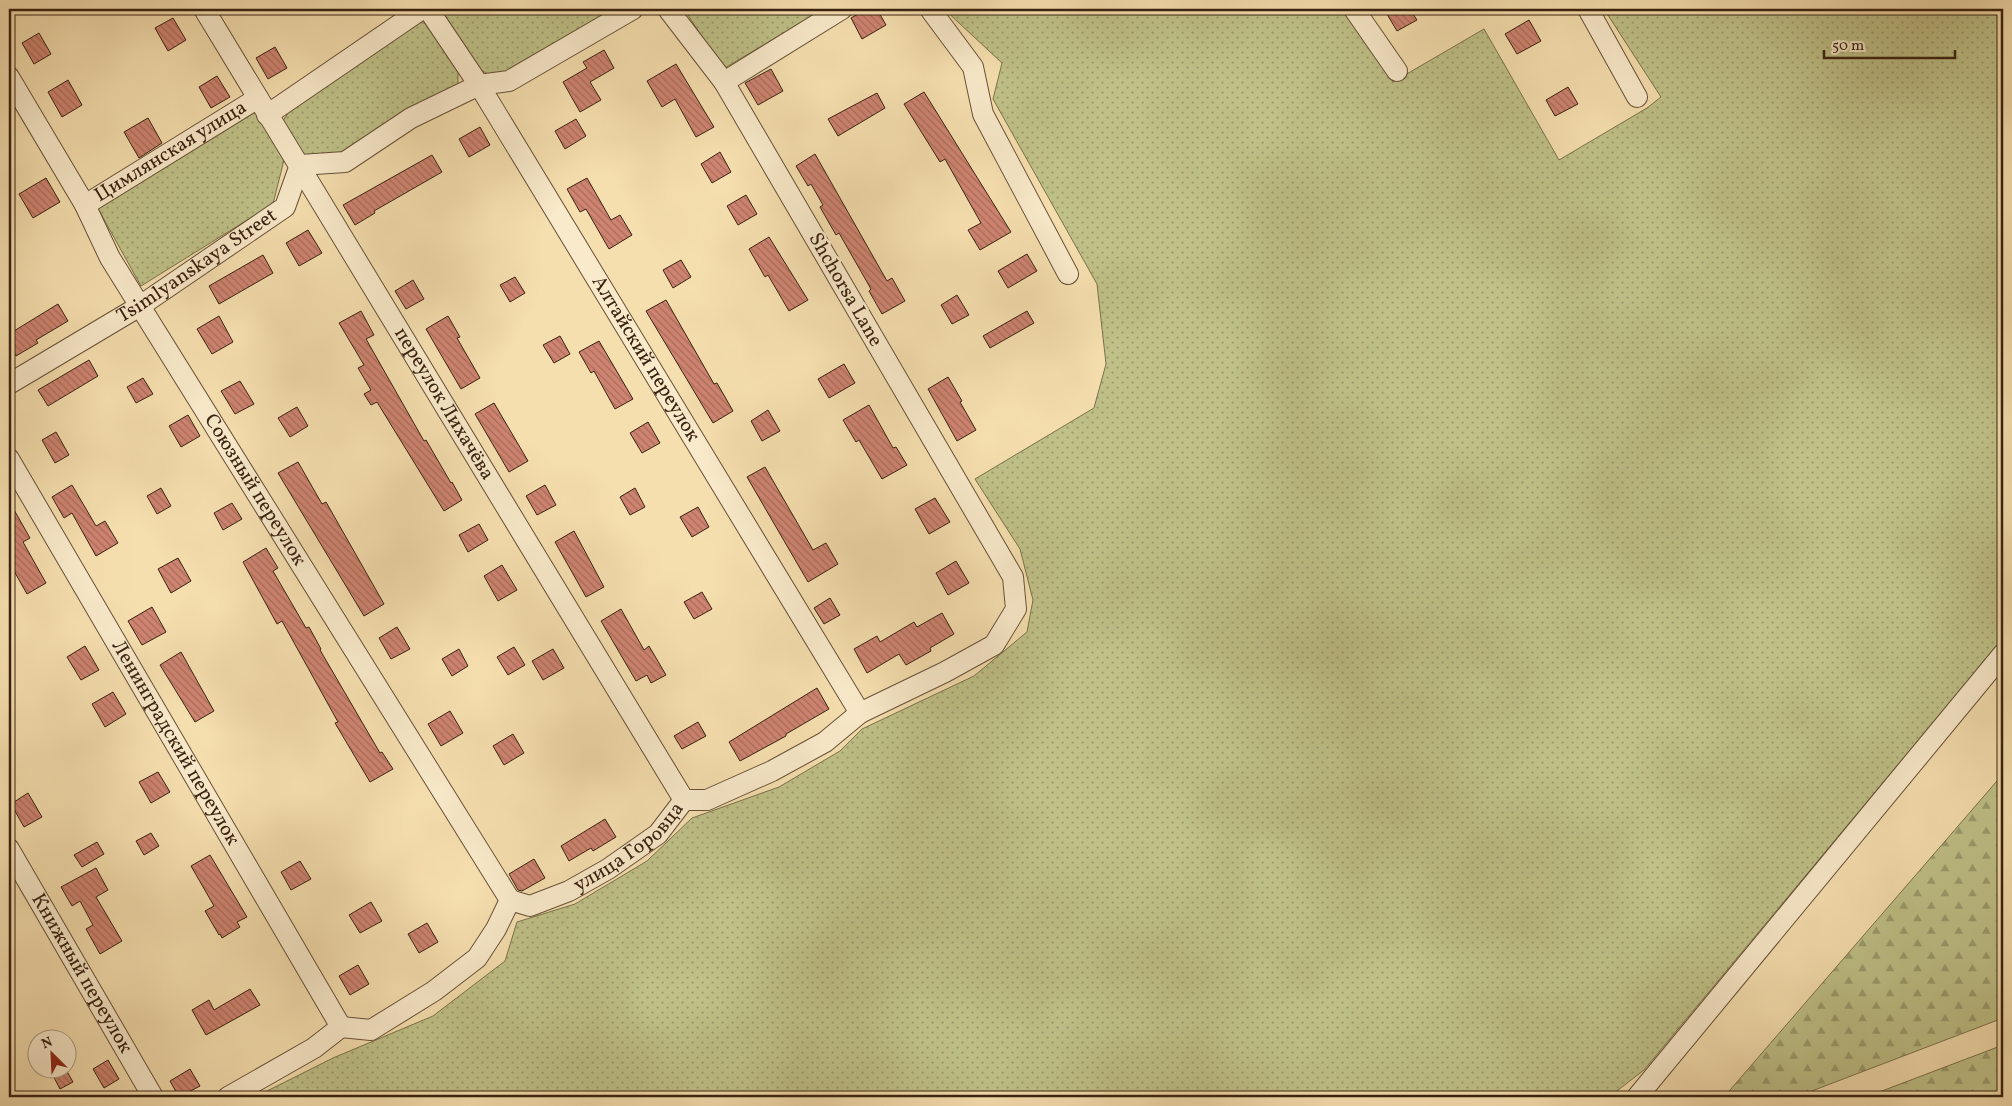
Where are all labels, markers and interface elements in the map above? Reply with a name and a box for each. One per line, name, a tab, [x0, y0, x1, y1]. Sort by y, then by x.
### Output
scale bar	[1824, 28, 1956, 60]
text: 50 m	[1832, 36, 1864, 57]
street label: Цимлянская улица	[89, 94, 252, 210]
street label: Tsimlyanskaya Street	[112, 202, 283, 331]
street label: Shchorsa Lane	[801, 228, 889, 352]
street label: Алтайский переулок	[584, 271, 707, 448]
street label: переулок Лихачёва	[387, 322, 501, 486]
street label: Союзный переулок	[197, 409, 313, 572]
street label: Ленинградский переулок	[104, 635, 246, 851]
street label: улица Горовца	[569, 797, 691, 900]
street label: Книжный переулок	[24, 888, 139, 1059]
north arrow	[28, 1028, 78, 1078]
text: N	[39, 1033, 56, 1054]

